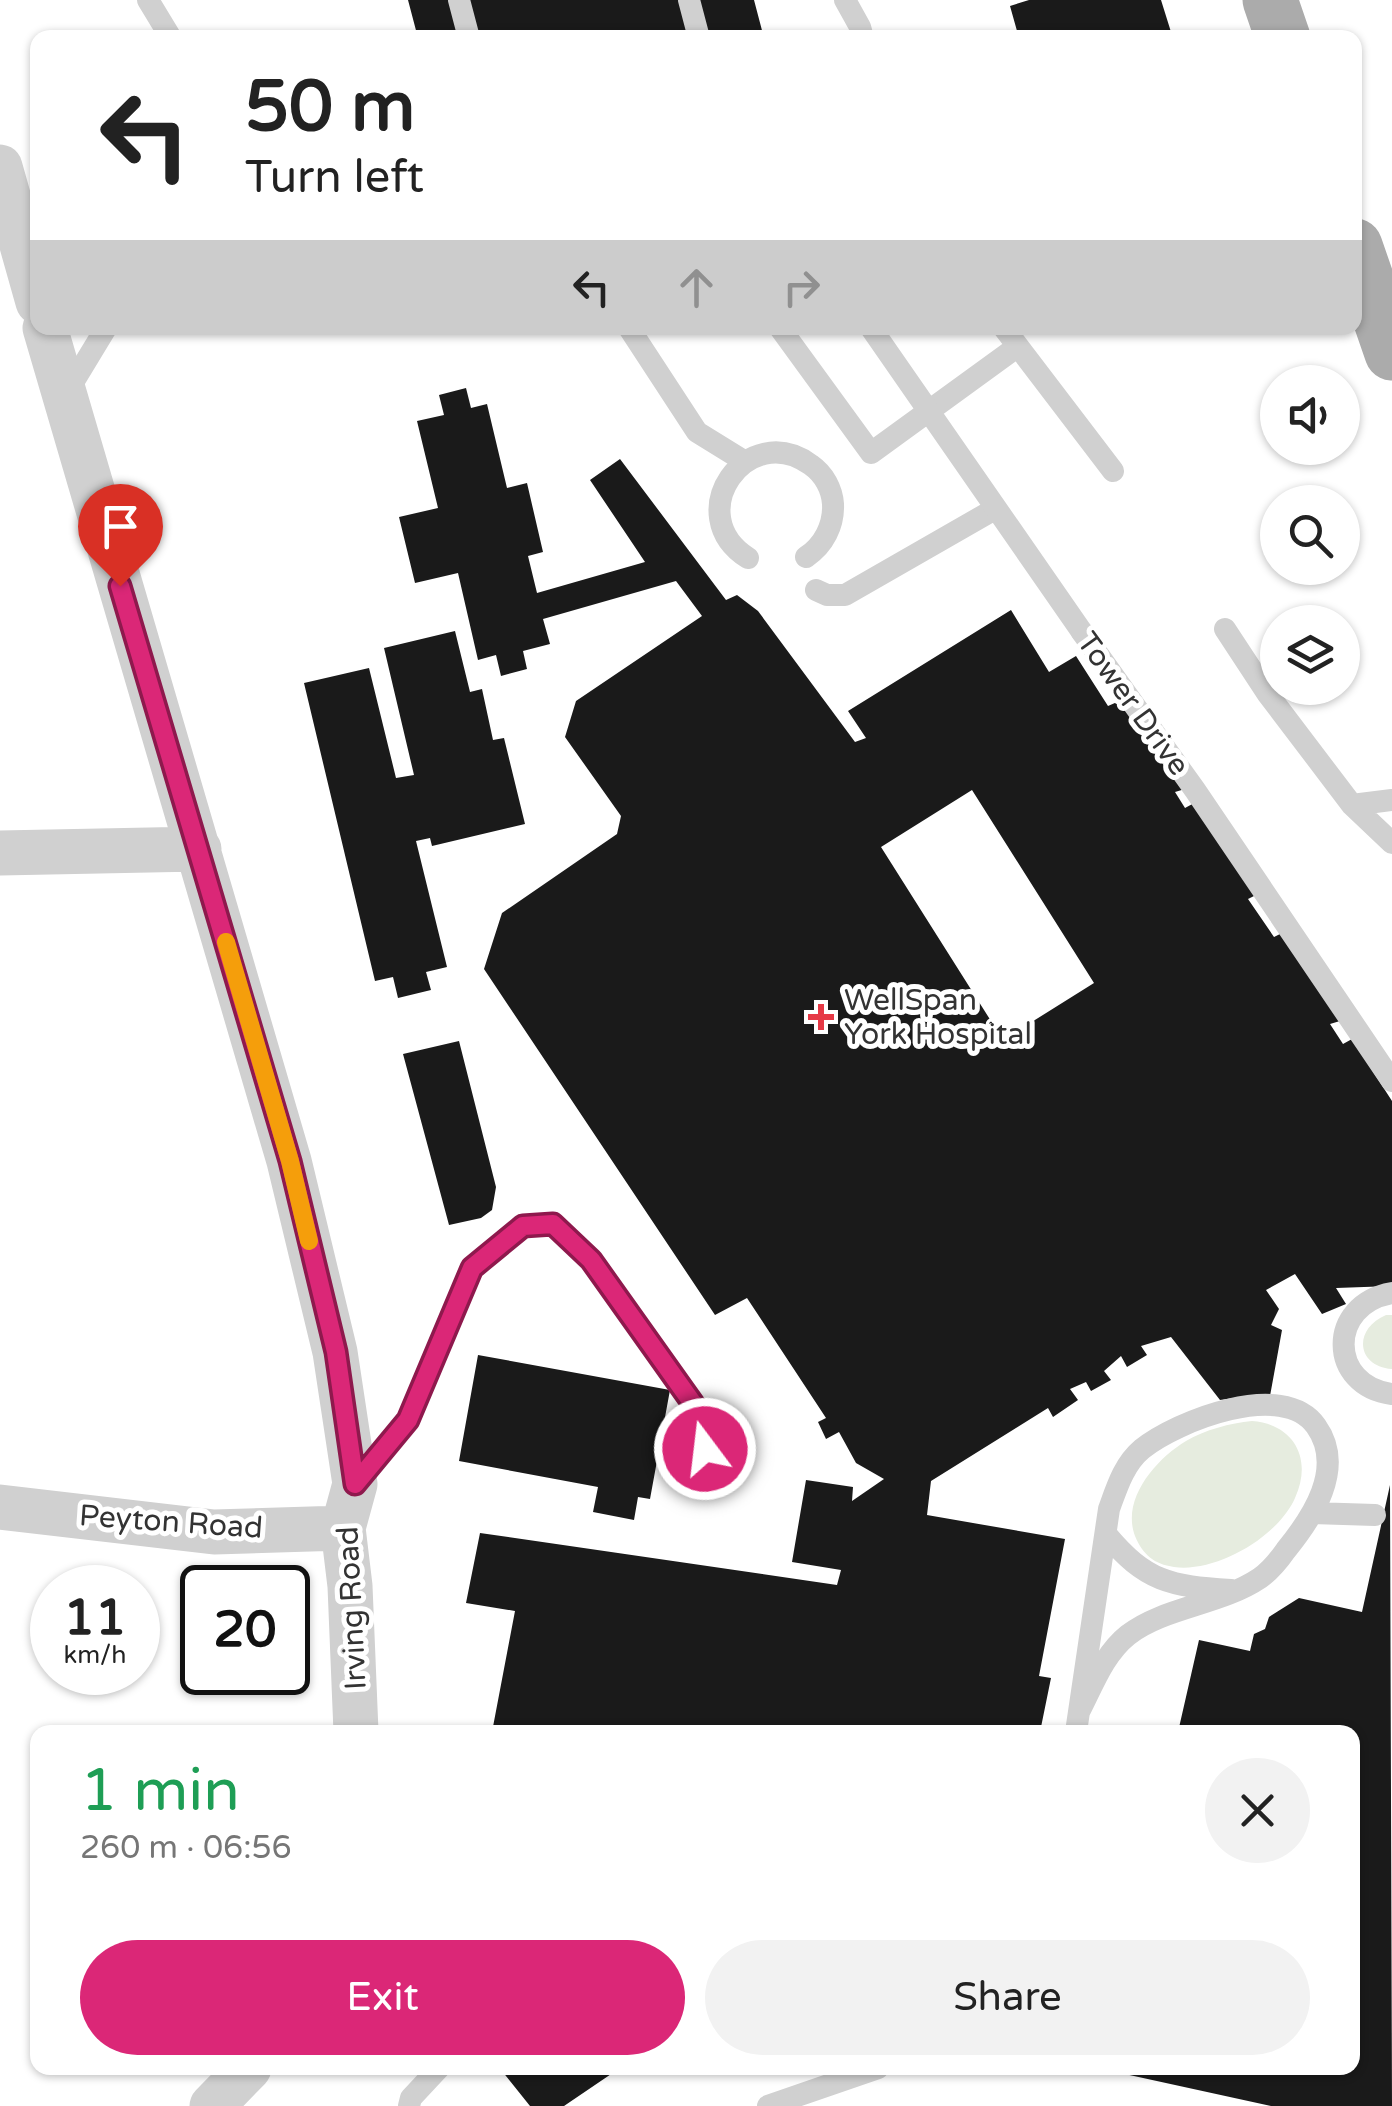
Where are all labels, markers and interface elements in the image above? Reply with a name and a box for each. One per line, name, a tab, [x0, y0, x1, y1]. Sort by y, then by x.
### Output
text: 50 m	[245, 66, 415, 150]
icon: left	[80, 70, 210, 200]
text: Turn left	[245, 151, 424, 205]
icon: left	[564, 260, 619, 315]
icon: ahead	[669, 260, 724, 315]
icon: right	[774, 260, 829, 315]
map controls	[1260, 365, 1360, 705]
button: sound	[1260, 365, 1360, 465]
pin	[78, 484, 163, 587]
button: search	[1260, 485, 1360, 585]
icon: arrive	[93, 499, 148, 554]
button: layers	[1260, 605, 1360, 705]
street label: Tower Drive	[1069, 625, 1197, 783]
place label: WellSpan York Hospital	[844, 982, 1032, 1053]
marker: WellSpan York Hospital	[808, 1004, 834, 1030]
position arrow	[653, 1397, 757, 1501]
street label: Peyton Road	[78, 1497, 264, 1547]
street label: Irving Road	[329, 1525, 375, 1691]
speed limit sign: 20	[180, 1565, 310, 1695]
text: 11	[64, 1588, 126, 1648]
text: km/h	[64, 1640, 126, 1670]
text: 1 min	[80, 1755, 240, 1827]
button: close	[1205, 1758, 1310, 1863]
text: 260 m · 06:56	[80, 1829, 292, 1867]
button: Exit	[80, 1940, 685, 2055]
button: Share	[705, 1940, 1310, 2055]

